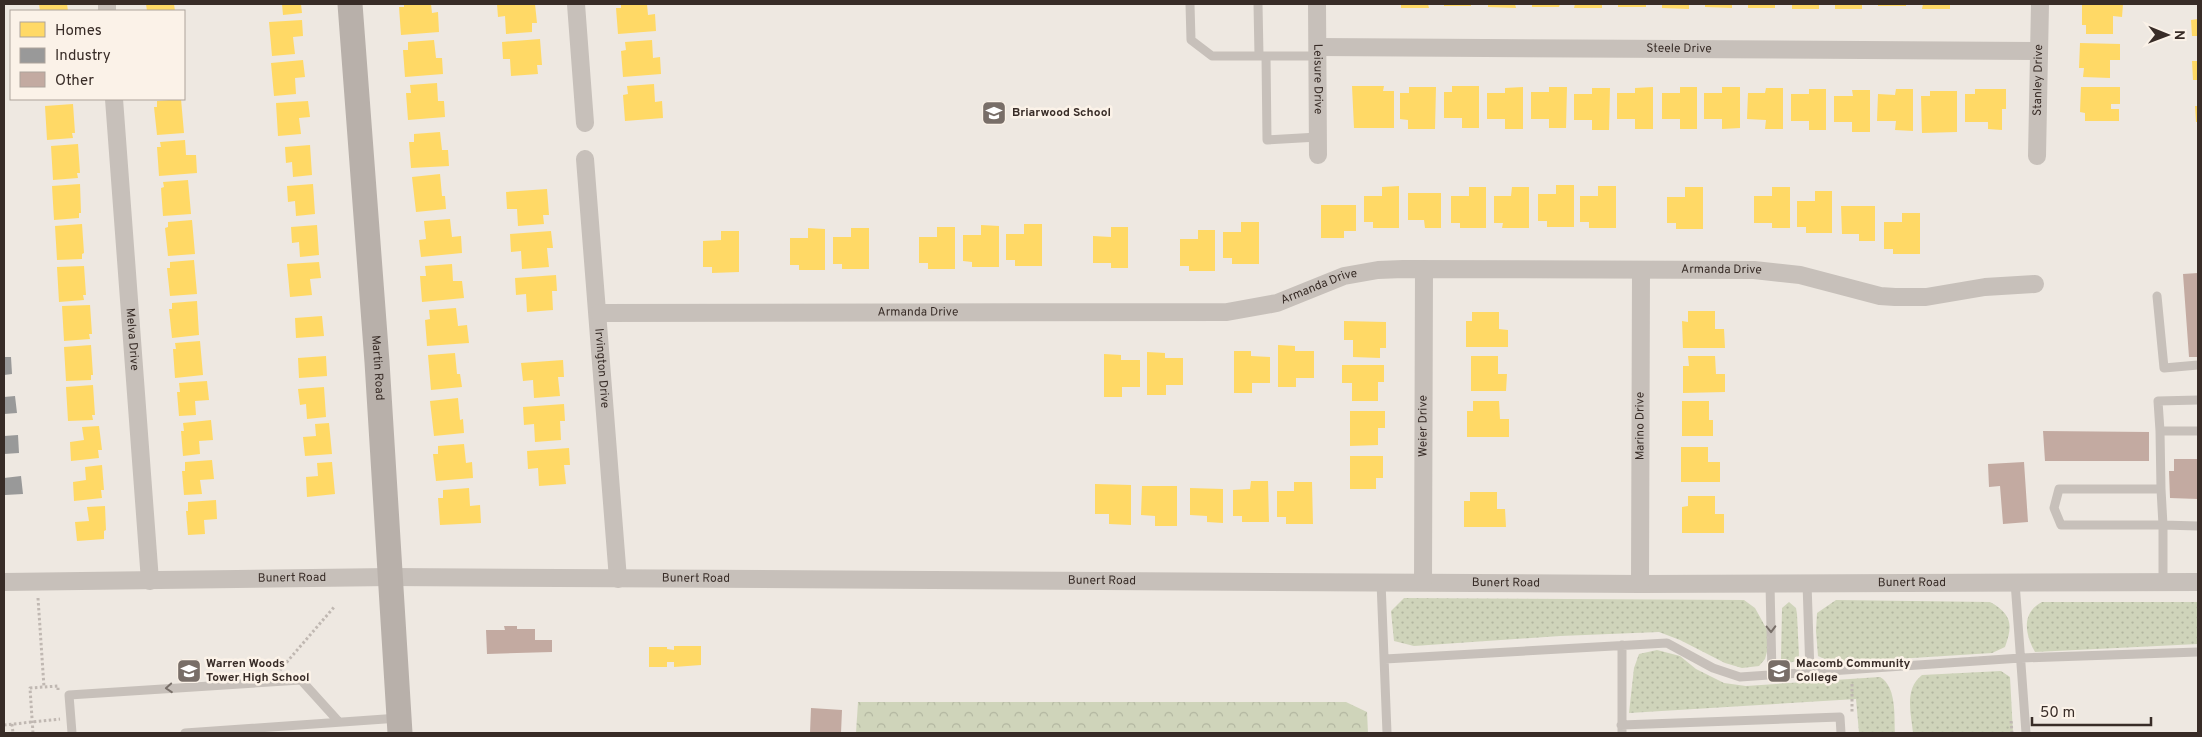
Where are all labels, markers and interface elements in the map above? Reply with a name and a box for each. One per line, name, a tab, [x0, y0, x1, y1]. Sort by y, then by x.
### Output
legend	[10, 10, 185, 100]
north arrow	[2142, 10, 2192, 60]
text: Homes	[55, 22, 102, 41]
text: N	[2170, 30, 2187, 40]
street label: Steele Drive	[1646, 41, 1712, 57]
street label: Leisure Drive	[1309, 44, 1326, 114]
street label: Stanley Drive	[2030, 44, 2047, 116]
text: Industry	[55, 47, 111, 66]
text: Other	[55, 72, 94, 91]
school or university icon: Briarwood School	[981, 100, 1007, 126]
place label: Briarwood School	[1012, 105, 1111, 121]
street label: Armanda Drive	[1681, 262, 1763, 279]
street label: Armanda Drive	[1278, 266, 1359, 309]
street label: Armanda Drive	[878, 304, 958, 321]
street label: Melva Drive	[122, 307, 142, 371]
street label: Irvington Drive	[590, 328, 613, 409]
street label: Martin Road	[367, 335, 387, 401]
street label: Marino Drive	[1632, 392, 1649, 460]
street label: Weier Drive	[1415, 395, 1432, 457]
street label: Bunert Road	[258, 570, 326, 587]
street label: Bunert Road	[662, 571, 730, 587]
street label: Bunert Road	[1068, 573, 1136, 589]
street label: Bunert Road	[1472, 575, 1540, 591]
street label: Bunert Road	[1878, 575, 1946, 591]
one-way arrow	[1766, 626, 1776, 634]
place label: Warren Woods Tower High School	[206, 656, 310, 686]
place label: Macomb Community College	[1796, 656, 1911, 686]
school or university icon: Warren Woods Tower High School	[176, 658, 202, 684]
school or university icon: Macomb Community College	[1766, 658, 1792, 684]
one-way arrow	[164, 683, 172, 694]
scale bar	[2032, 694, 2151, 726]
text: 50 m	[2040, 704, 2075, 723]

